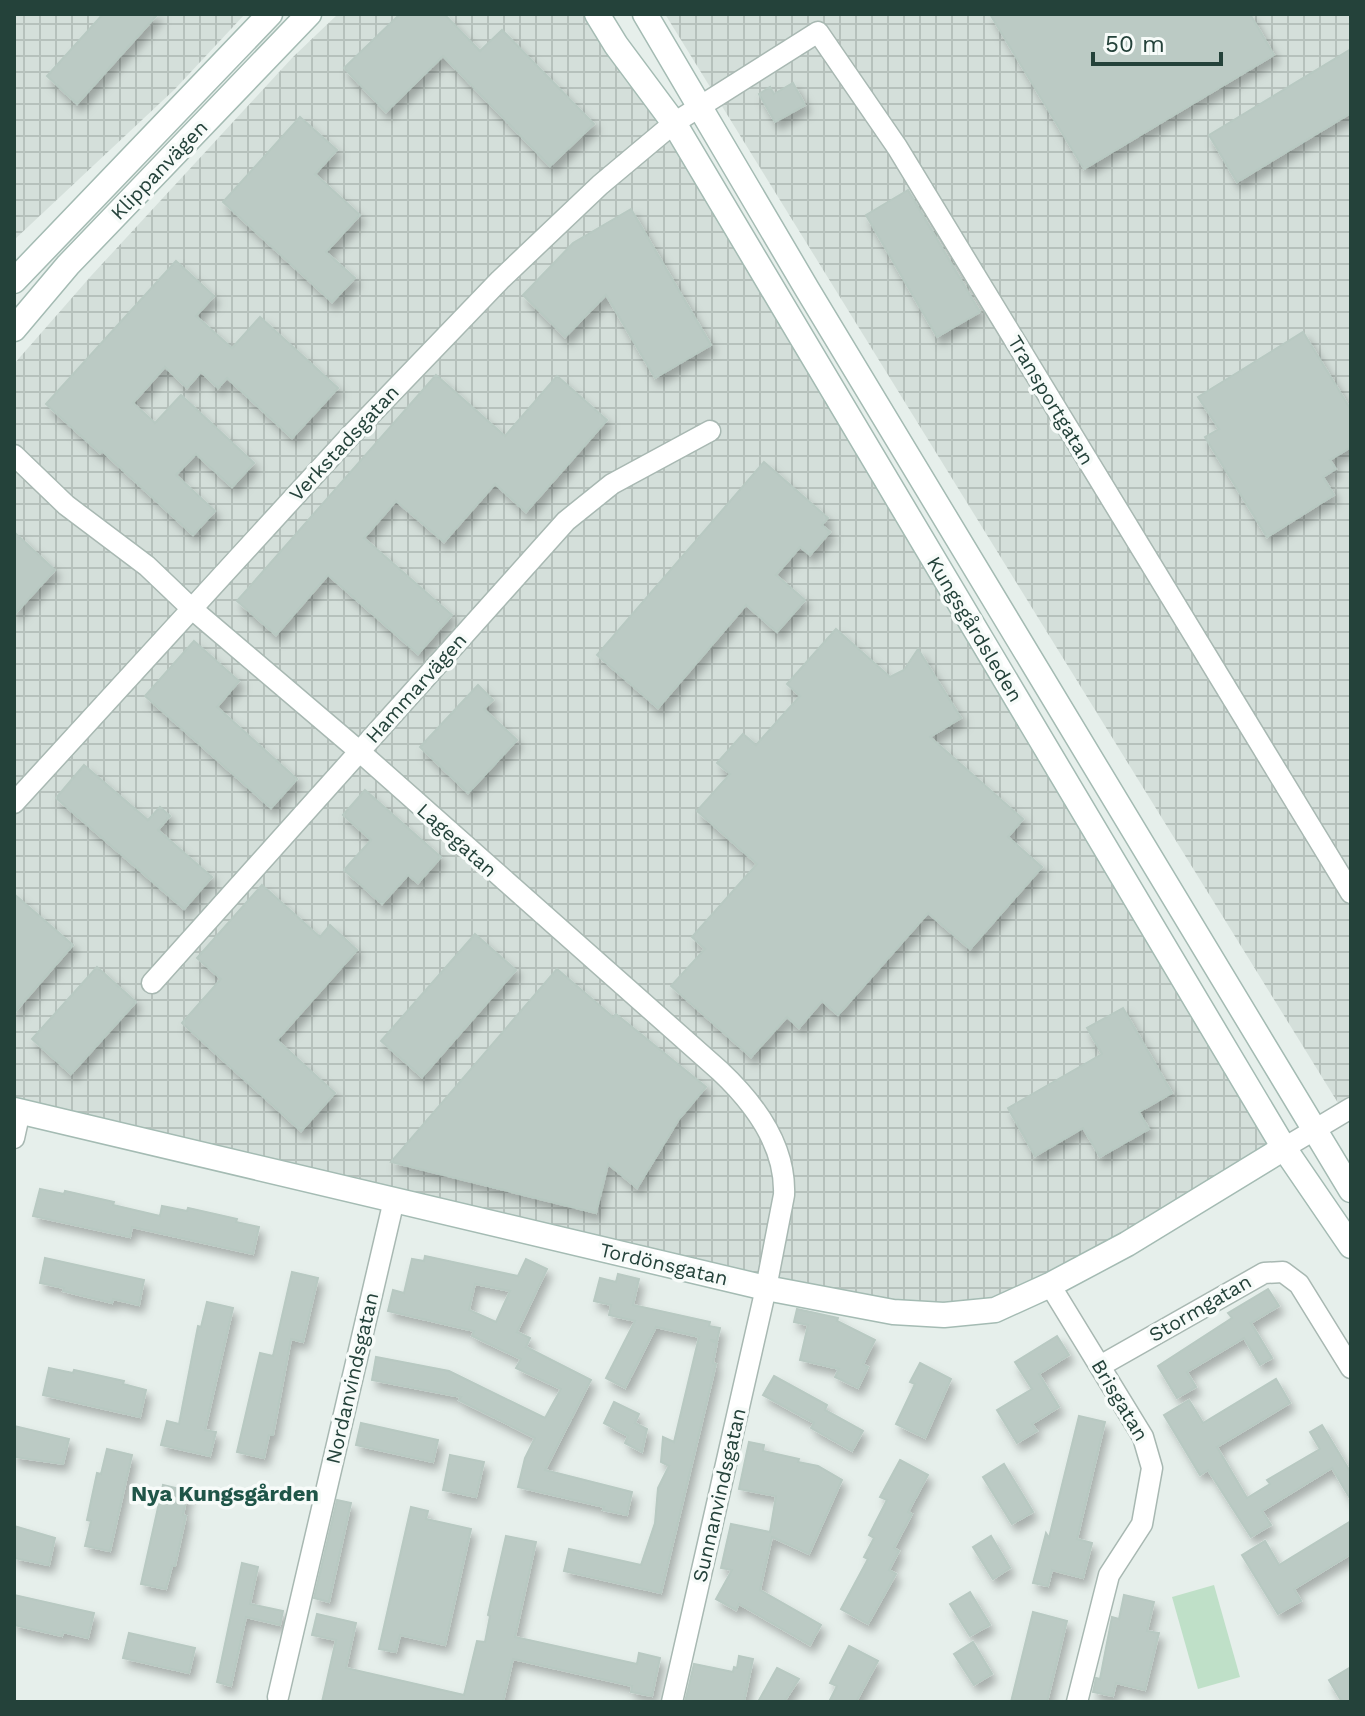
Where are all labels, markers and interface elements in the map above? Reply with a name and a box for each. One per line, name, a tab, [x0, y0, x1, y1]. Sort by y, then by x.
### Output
scale bar	[1093, 16, 1221, 66]
text: 50 m	[1105, 30, 1165, 58]
street label: Klippanvägen	[106, 115, 212, 225]
street label: Transportgatan	[1003, 331, 1099, 469]
street label: Verkstadsgatan	[284, 380, 404, 506]
street label: Kungsgårdsleden	[922, 552, 1028, 706]
street label: Hammarvägen	[360, 628, 472, 748]
street label: Lagegatan	[412, 798, 502, 882]
street label: Tordönsgatan	[598, 1238, 730, 1290]
street label: Stormgatan	[1145, 1269, 1255, 1347]
street label: Nordanvindsgatan	[321, 1290, 383, 1466]
street label: Brisgatan	[1086, 1355, 1154, 1445]
street label: Sunnanvindsgatan	[687, 1406, 751, 1584]
district label: Nya Kungsgården	[131, 1481, 319, 1506]

